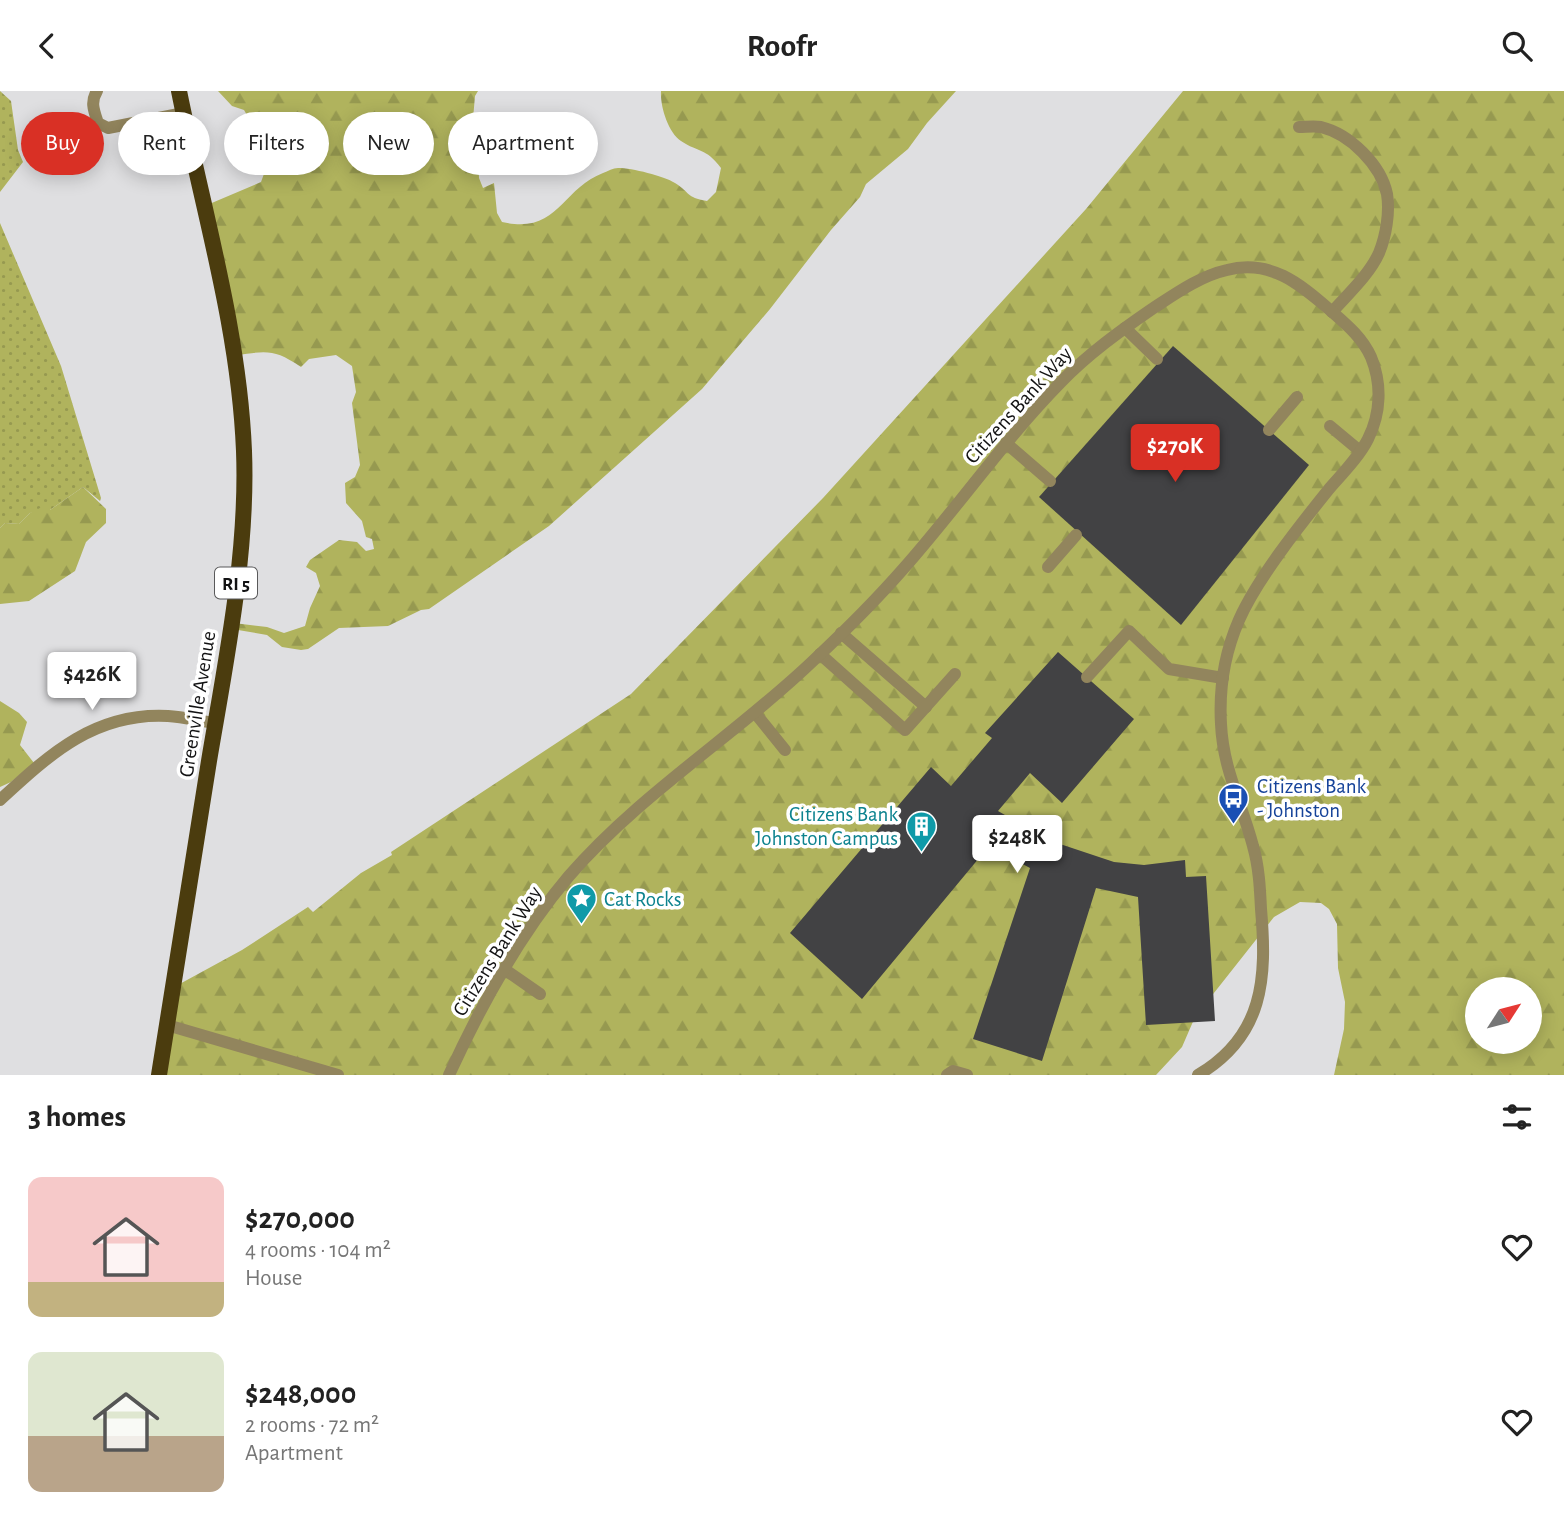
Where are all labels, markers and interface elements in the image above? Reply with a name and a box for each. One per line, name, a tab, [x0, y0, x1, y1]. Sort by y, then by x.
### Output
icon: back	[28, 27, 66, 65]
icon: search	[1498, 27, 1536, 65]
text: Roofr	[747, 30, 817, 62]
chip: Buy	[21, 112, 104, 175]
chip: Rent	[118, 112, 210, 175]
chip: Filters	[224, 112, 329, 175]
chip: New	[343, 112, 434, 175]
chip: Apartment	[448, 112, 598, 175]
street label: Citizens Bank Way	[961, 343, 1076, 468]
pin: $270K	[1126, 425, 1224, 484]
text: $270K	[1147, 435, 1203, 458]
road number: RI 5	[215, 568, 257, 599]
street label: Greenville Avenue	[176, 630, 219, 779]
pin: $426K	[43, 653, 141, 712]
text: $426K	[63, 663, 121, 686]
place label: Citizens Bank - Johnston	[1257, 776, 1366, 821]
bus stop icon: Citizens Bank - Johnston	[1217, 781, 1251, 825]
place label: Citizens Bank Johnston Campus	[755, 804, 898, 849]
building icon: Citizens Bank Johnston Campus	[904, 809, 938, 853]
pin: $248K	[968, 815, 1066, 875]
text: $248K	[988, 826, 1046, 849]
place icon: Cat Rocks	[564, 882, 598, 926]
street label: Citizens Bank Way	[449, 883, 546, 1020]
place label: Cat Rocks	[604, 889, 681, 910]
north arrow	[1465, 977, 1542, 1053]
map controls	[1465, 977, 1542, 1054]
icon: filters	[1498, 1098, 1536, 1136]
text: 3 homes	[28, 1102, 126, 1132]
text: $270,000	[245, 1204, 355, 1234]
icon: home	[84, 1205, 168, 1289]
icon: heart	[1498, 1228, 1536, 1266]
text: 4 rooms · 104 m²	[245, 1239, 391, 1262]
text: House	[245, 1267, 302, 1290]
text: $248,000	[245, 1379, 356, 1409]
icon: home	[84, 1380, 168, 1464]
icon: heart	[1498, 1403, 1536, 1441]
text: 2 rooms · 72 m²	[245, 1414, 379, 1437]
text: Apartment	[245, 1442, 343, 1465]

